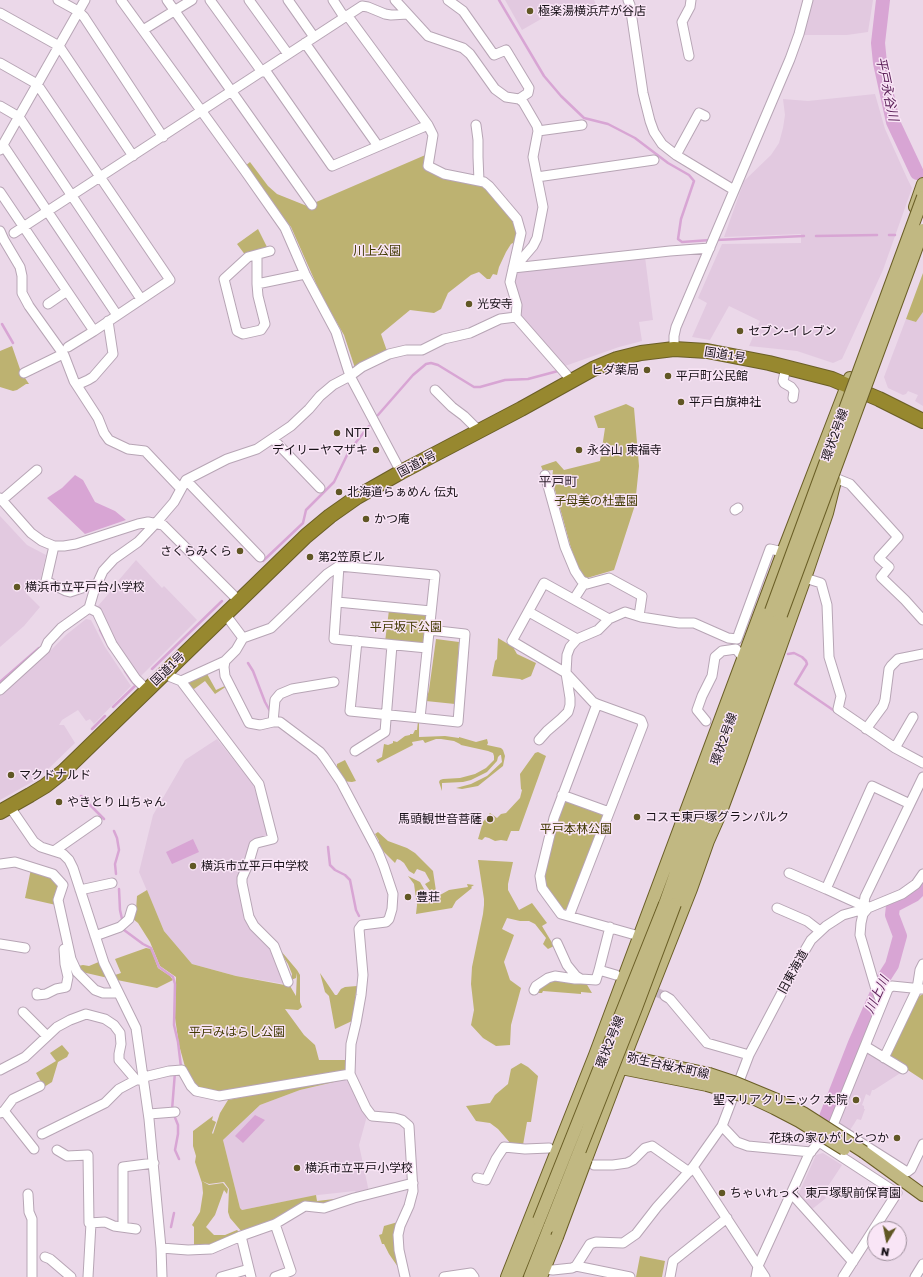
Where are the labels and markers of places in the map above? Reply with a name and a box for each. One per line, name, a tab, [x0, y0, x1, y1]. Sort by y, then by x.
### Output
place label: 極楽湯横浜芹が谷店	[538, 4, 646, 18]
marker: 極楽湯横浜芹が谷店	[525, 6, 535, 16]
place label: 光安寺	[477, 297, 513, 311]
marker: 光安寺	[464, 299, 474, 309]
place label: セブン-イレブン	[748, 324, 837, 338]
marker: セブン-イレブン	[735, 326, 745, 336]
place label: ヒダ薬局	[591, 363, 639, 377]
marker: ヒダ薬局	[642, 365, 652, 375]
place label: 平戸町公民館	[676, 369, 748, 383]
marker: 平戸町公民館	[663, 371, 673, 381]
place label: 平戸白旗神社	[689, 395, 761, 409]
marker: 平戸白旗神社	[676, 397, 686, 407]
place label: NTT	[345, 426, 369, 440]
marker: NTT	[332, 428, 342, 438]
place label: デイリーヤマザキ	[272, 443, 368, 457]
place label: 永谷山 東福寺	[587, 443, 662, 457]
marker: デイリーヤマザキ	[371, 445, 381, 455]
marker: 永谷山 東福寺	[574, 445, 584, 455]
place label: 北海道らぁめん 伝丸	[347, 485, 458, 499]
marker: 北海道らぁめん 伝丸	[334, 487, 344, 497]
place label: かつ庵	[374, 512, 410, 526]
marker: かつ庵	[361, 514, 371, 524]
place label: さくらみくら	[160, 544, 232, 558]
marker: さくらみくら	[235, 546, 245, 556]
place label: 第2笠原ビル	[318, 550, 385, 564]
marker: 第2笠原ビル	[305, 552, 315, 562]
place label: 横浜市立平戸台小学校	[25, 580, 145, 594]
marker: 横浜市立平戸台小学校	[12, 582, 22, 592]
place label: マクドナルド	[19, 768, 91, 782]
marker: マクドナルド	[6, 770, 16, 780]
place label: やきとり 山ちゃん	[67, 795, 166, 809]
marker: やきとり 山ちゃん	[54, 797, 64, 807]
place label: コスモ東戸塚グランパルク	[645, 810, 789, 824]
place label: 馬頭観世音菩薩	[398, 812, 482, 826]
marker: コスモ東戸塚グランパルク	[632, 812, 642, 822]
marker: 馬頭観世音菩薩	[485, 814, 495, 824]
place label: 横浜市立平戸中学校	[201, 859, 309, 873]
marker: 横浜市立平戸中学校	[188, 861, 198, 871]
place label: 豊荘	[416, 890, 440, 904]
marker: 豊荘	[403, 892, 413, 902]
place label: 聖マリアクリニック 本院	[713, 1093, 848, 1107]
marker: 聖マリアクリニック 本院	[851, 1095, 861, 1105]
place label: 花珠の家ひがしとつか	[769, 1131, 889, 1145]
marker: 花珠の家ひがしとつか	[892, 1133, 902, 1143]
place label: 横浜市立平戸小学校	[305, 1161, 413, 1175]
marker: 横浜市立平戸小学校	[292, 1163, 302, 1173]
place label: ちゃいれっく 東戸塚駅前保育園	[730, 1186, 901, 1200]
marker: ちゃいれっく 東戸塚駅前保育園	[717, 1188, 727, 1198]

